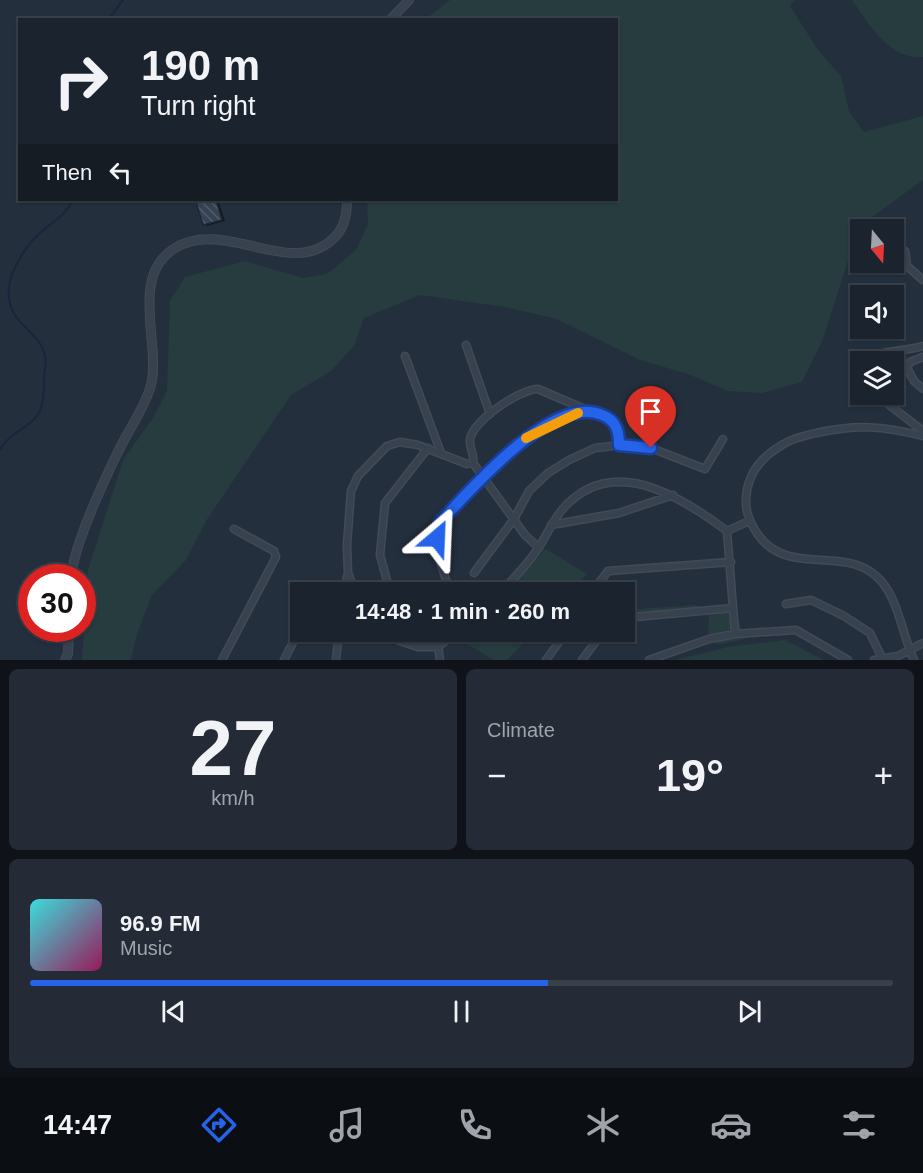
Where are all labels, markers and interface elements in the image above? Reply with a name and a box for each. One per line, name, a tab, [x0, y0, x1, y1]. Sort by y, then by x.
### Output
icon: right	[42, 42, 120, 120]
text: 190 m	[141, 42, 260, 89]
text: Turn right	[141, 91, 256, 121]
icon: left	[104, 156, 137, 189]
text: Then	[42, 160, 92, 185]
north arrow	[850, 219, 904, 273]
map controls	[850, 219, 904, 405]
button: sound	[850, 285, 904, 339]
button: layers	[850, 351, 904, 405]
pin	[625, 386, 676, 448]
icon: arrive	[634, 395, 667, 428]
position arrow	[405, 506, 469, 570]
speed limit sign: 30	[18, 564, 96, 642]
text: 14:48 · 1 min · 260 m	[355, 599, 570, 624]
text: 27	[190, 704, 276, 792]
text: Climate	[487, 719, 555, 741]
text: 19°	[656, 750, 724, 801]
text: −	[487, 757, 506, 794]
text: +	[874, 757, 893, 794]
text: km/h	[211, 787, 255, 809]
text: 96.9 FM	[120, 911, 201, 936]
text: Music	[120, 937, 172, 959]
icon: previous	[157, 995, 190, 1028]
icon: pause	[445, 995, 478, 1028]
icon: next	[733, 995, 766, 1028]
icon: directions	[198, 1104, 240, 1146]
icon: music	[326, 1104, 368, 1146]
icon: phone	[454, 1104, 496, 1146]
icon: climate	[582, 1104, 624, 1146]
icon: car	[710, 1104, 752, 1146]
icon: filters	[838, 1104, 880, 1146]
text: 14:47	[43, 1110, 112, 1140]

